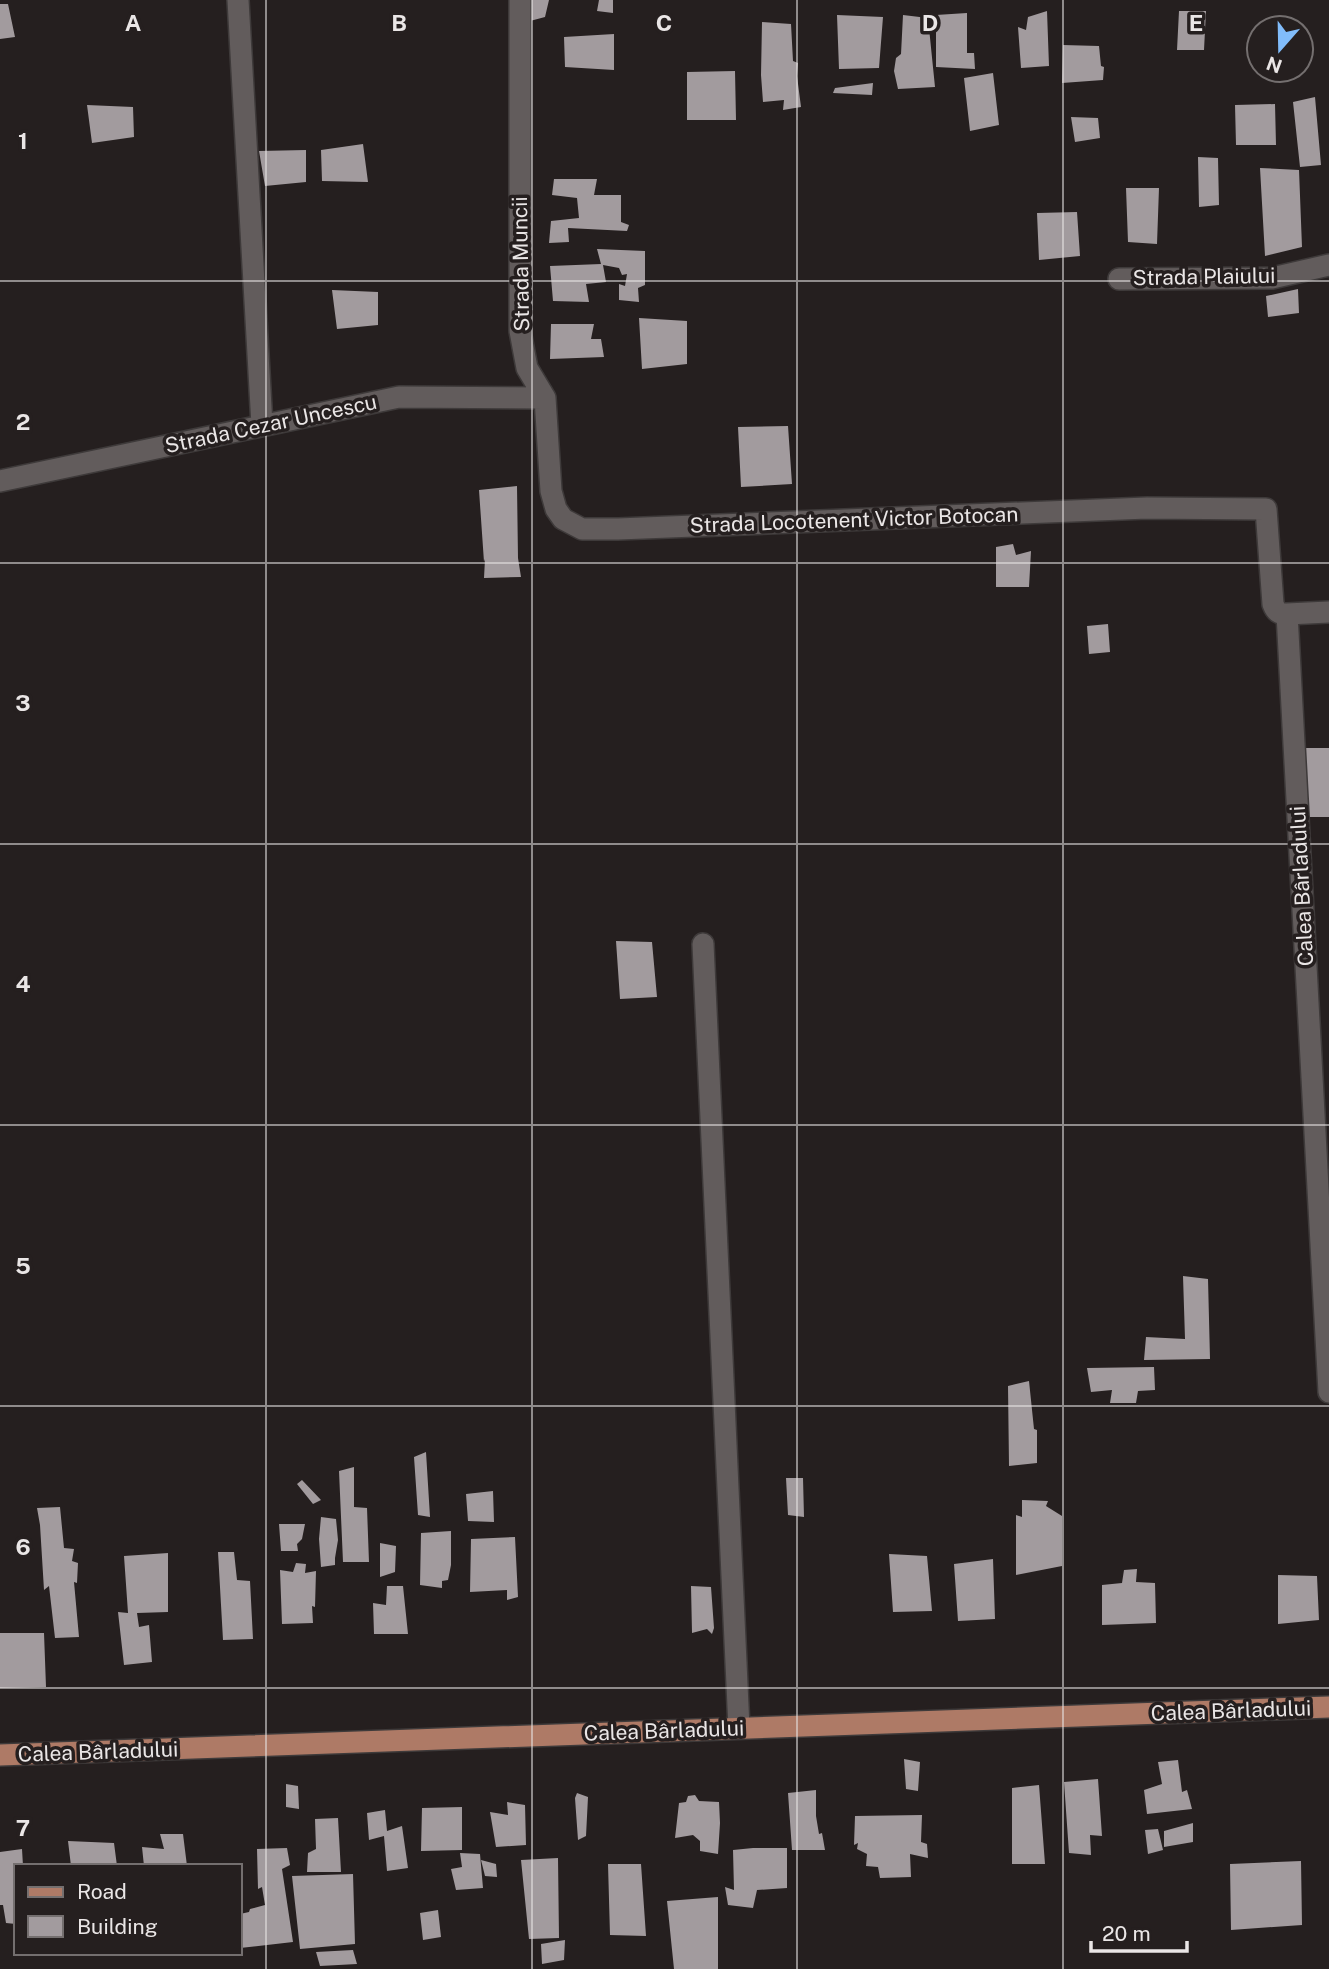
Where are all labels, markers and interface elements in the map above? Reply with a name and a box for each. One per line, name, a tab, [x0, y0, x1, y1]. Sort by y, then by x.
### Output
text: A	[125, 9, 142, 36]
text: B	[391, 9, 407, 36]
text: C	[656, 9, 672, 36]
text: D	[922, 9, 938, 36]
text: E	[1189, 9, 1203, 36]
north arrow	[1245, 14, 1315, 84]
text: N	[1263, 52, 1285, 78]
text: 1	[18, 127, 28, 154]
street label: Strada Muncii	[507, 196, 534, 332]
street label: Strada Plaiului	[1132, 263, 1276, 290]
street label: Strada Cezar Uncescu	[163, 389, 379, 458]
text: 2	[16, 408, 30, 435]
street label: Strada Locotenent Victor Botocan	[689, 501, 1019, 538]
text: 3	[15, 689, 31, 716]
street label: Calea Bârladului	[1285, 805, 1318, 967]
text: 4	[15, 970, 31, 997]
text: 5	[15, 1252, 31, 1279]
text: 6	[15, 1533, 31, 1560]
street label: Calea Bârladului	[1150, 1695, 1312, 1726]
street label: Calea Bârladului	[583, 1715, 745, 1746]
street label: Calea Bârladului	[17, 1736, 179, 1767]
text: 7	[16, 1814, 30, 1841]
legend	[14, 1864, 242, 1955]
text: Road	[77, 1879, 127, 1904]
scale bar	[1091, 1910, 1187, 1954]
text: Building	[77, 1914, 158, 1939]
text: 20 m	[1102, 1921, 1151, 1946]

